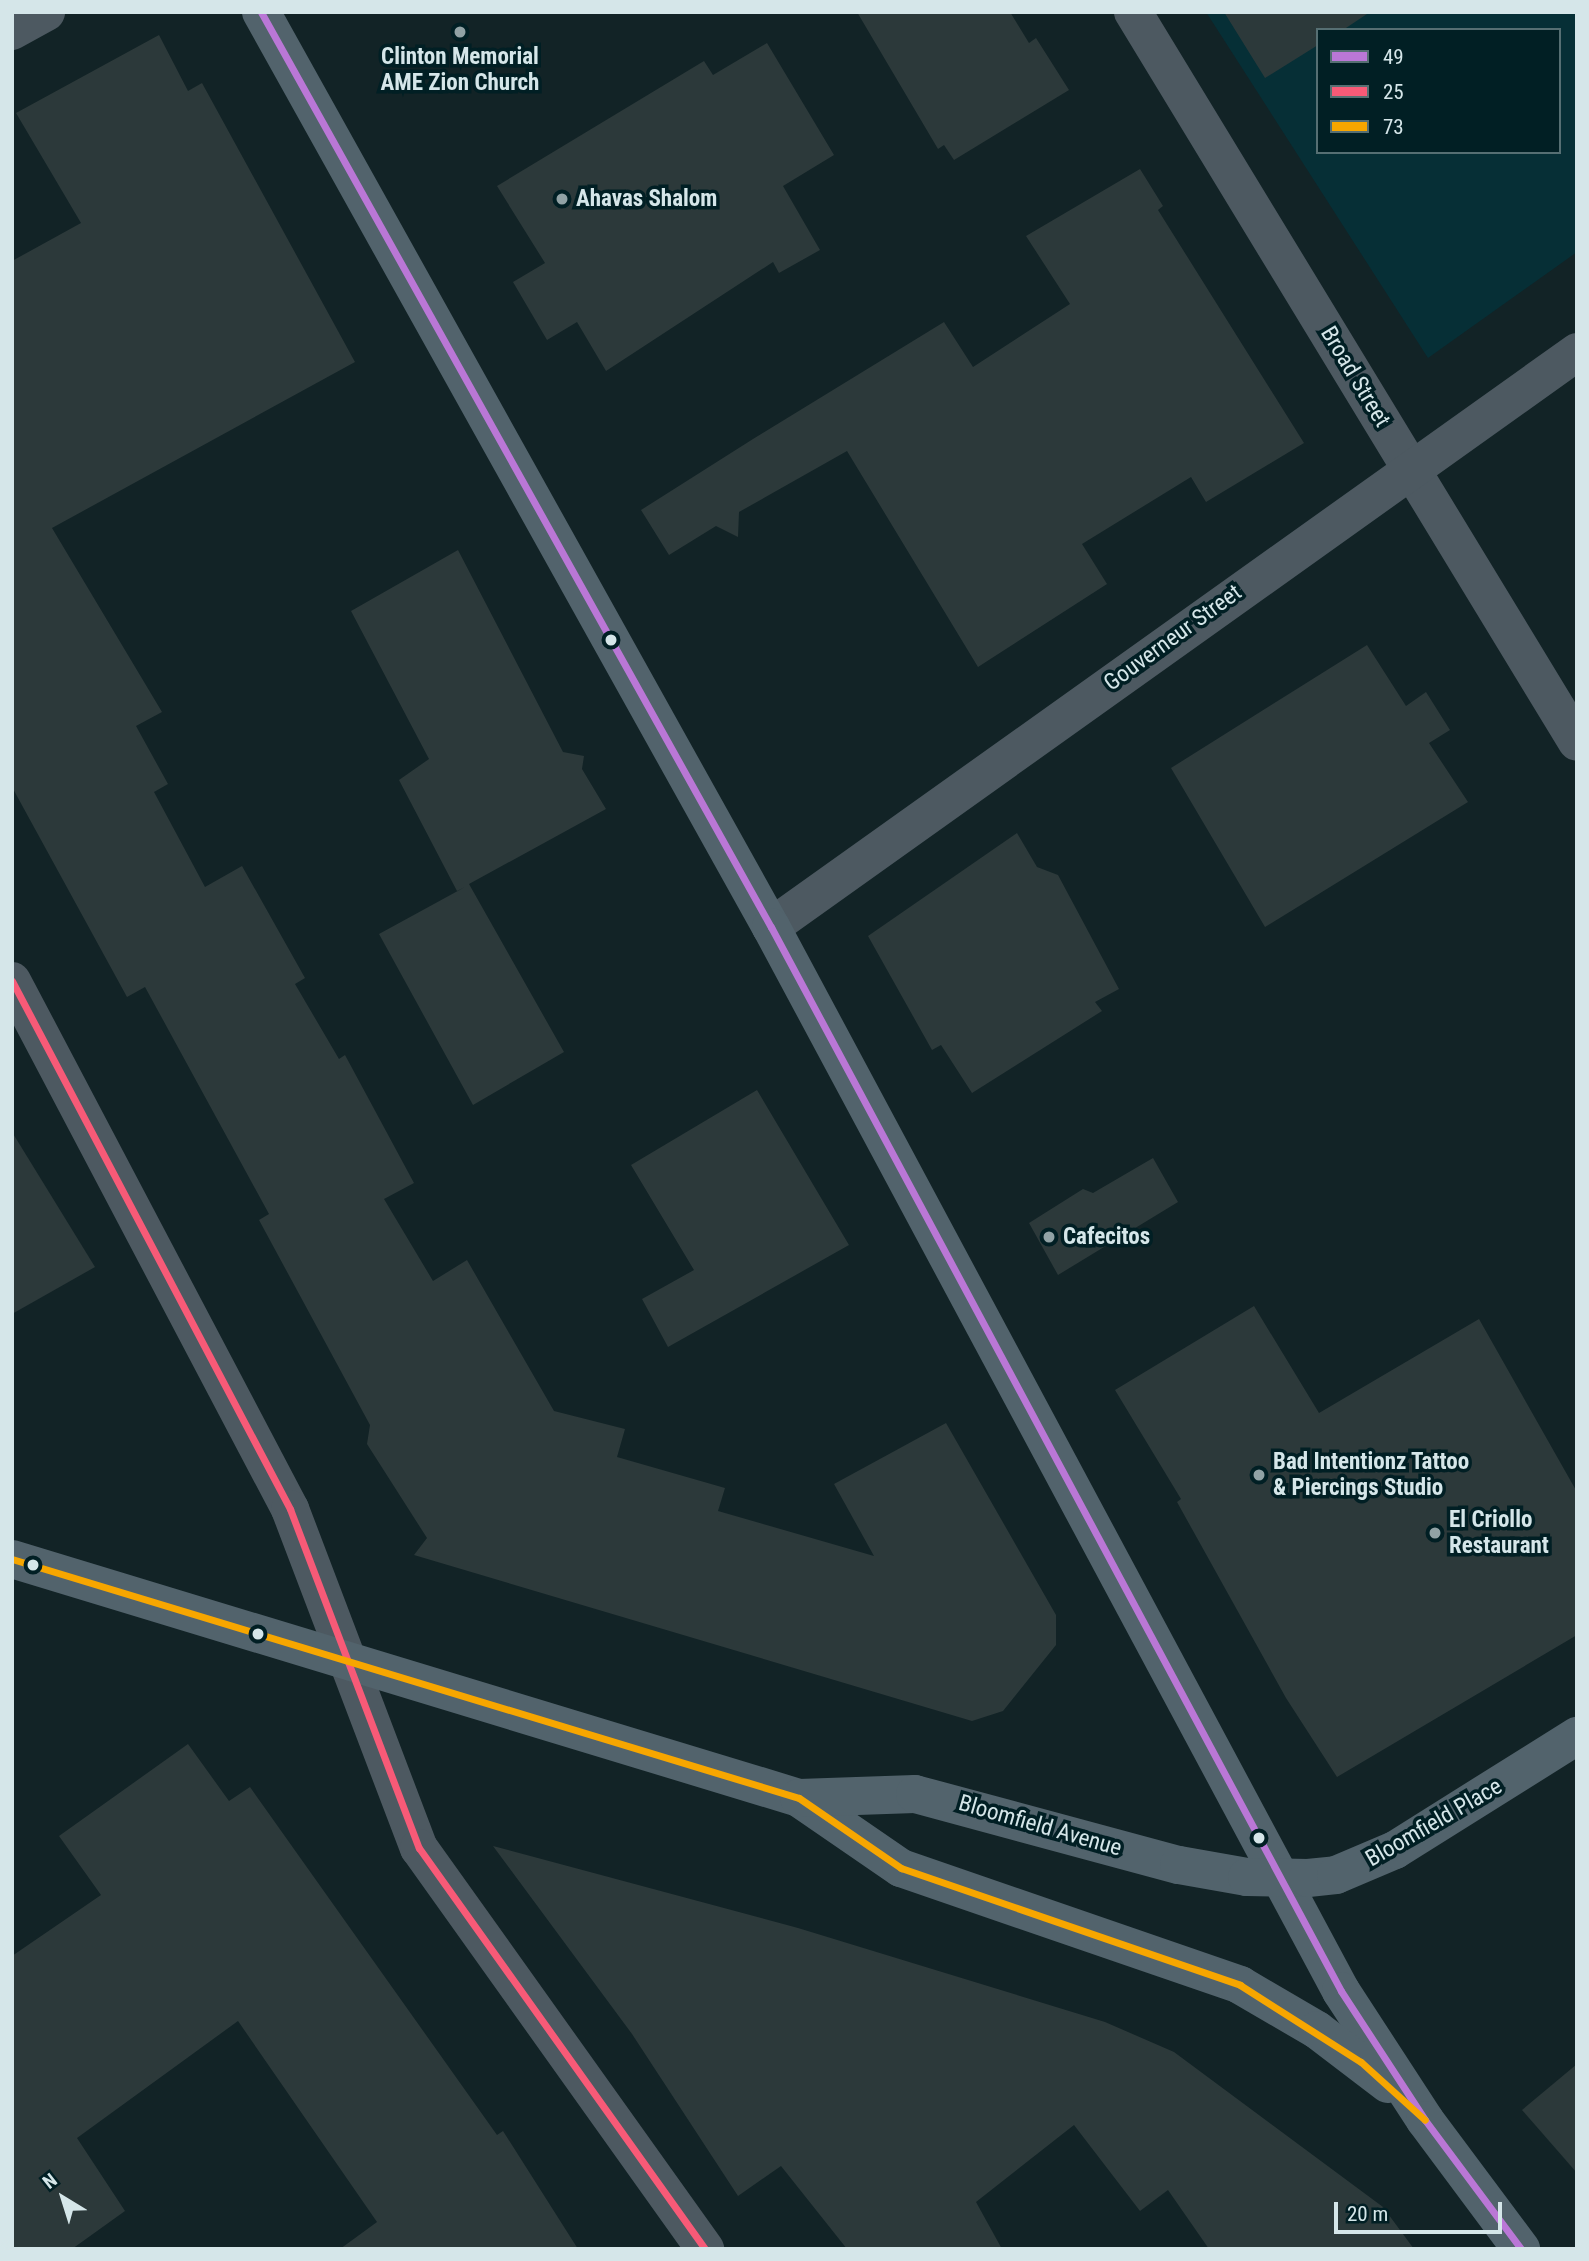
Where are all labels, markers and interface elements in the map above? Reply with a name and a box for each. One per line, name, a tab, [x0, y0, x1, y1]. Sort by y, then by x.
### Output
marker: Clinton Memorial AME Zion Church	[452, 24, 468, 40]
legend	[1316, 28, 1561, 154]
place label: Clinton Memorial AME Zion Church	[381, 43, 539, 97]
text: 49	[1383, 45, 1404, 69]
text: 25	[1383, 80, 1404, 104]
text: 73	[1383, 115, 1404, 139]
place label: Ahavas Shalom	[576, 185, 717, 213]
marker: Ahavas Shalom	[554, 191, 570, 207]
street label: Broad Street	[1314, 322, 1396, 432]
street label: Gouverneur Street	[1099, 579, 1247, 697]
unlabelled marker	[604, 633, 618, 647]
place label: Cafecitos	[1063, 1223, 1150, 1251]
marker: Cafecitos	[1041, 1229, 1057, 1245]
place label: Bad Intentionz Tattoo & Piercings Studio	[1273, 1448, 1470, 1502]
marker: Bad Intentionz Tattoo & Piercings Studio	[1251, 1467, 1267, 1483]
place label: El Criollo Restaurant	[1449, 1506, 1549, 1560]
marker: El Criollo Restaurant	[1427, 1525, 1443, 1541]
unlabelled marker	[26, 1558, 40, 1572]
unlabelled marker	[251, 1627, 265, 1641]
street label: Bloomfield Place	[1361, 1773, 1507, 1873]
street label: Bloomfield Avenue	[955, 1790, 1125, 1862]
unlabelled marker	[1252, 1831, 1266, 1845]
north arrow	[28, 2163, 98, 2233]
text: N	[38, 2168, 61, 2194]
scale bar	[1337, 2188, 1505, 2232]
text: 20 m	[1347, 2202, 1388, 2226]

